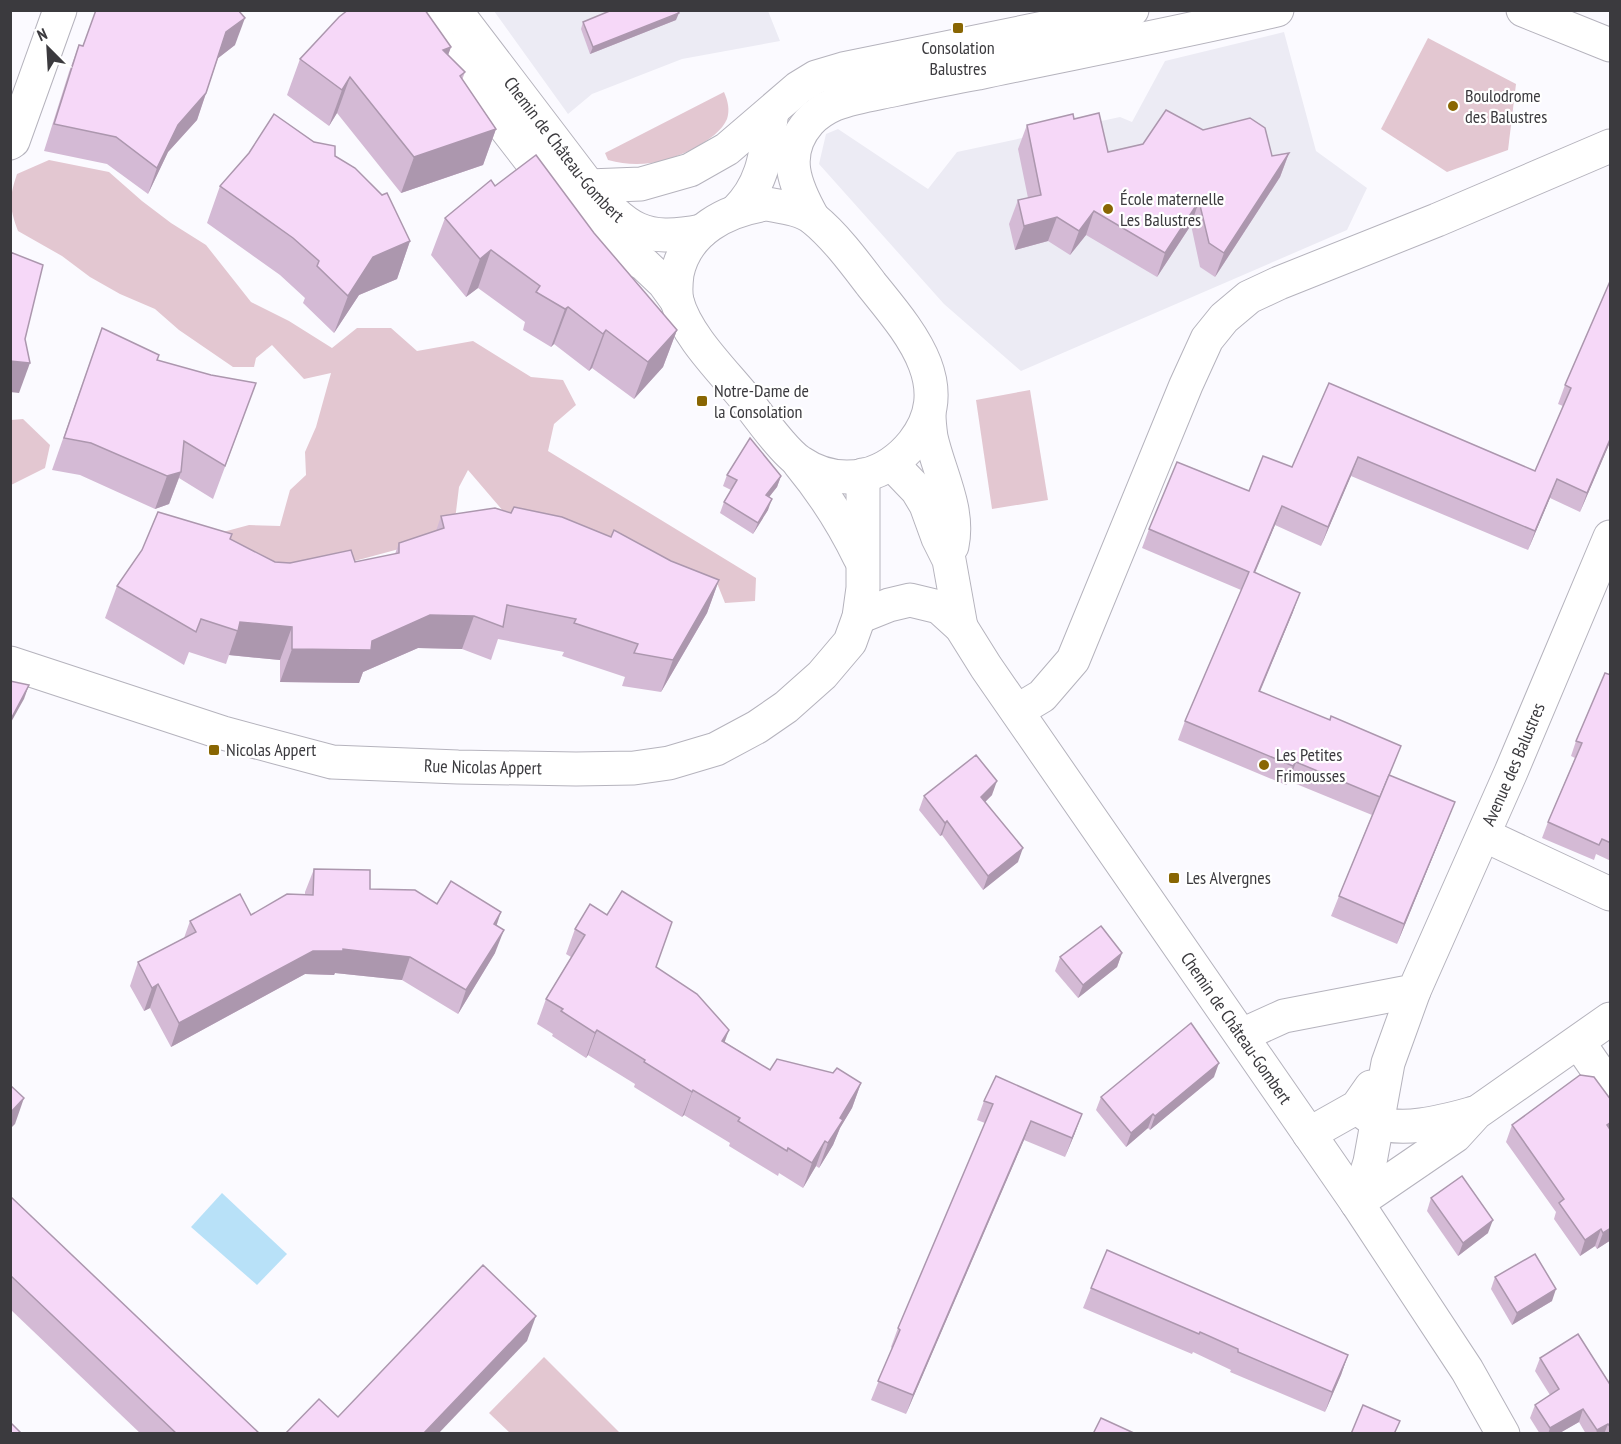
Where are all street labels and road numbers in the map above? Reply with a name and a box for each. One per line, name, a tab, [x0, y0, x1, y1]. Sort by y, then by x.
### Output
street label: Chemin de Château-Gombert	[499, 72, 629, 227]
street label: Avenue des Balustres	[1477, 699, 1550, 829]
street label: Rue Nicolas Appert	[423, 754, 542, 779]
street label: Chemin de Château-Gombert	[1176, 947, 1297, 1109]

